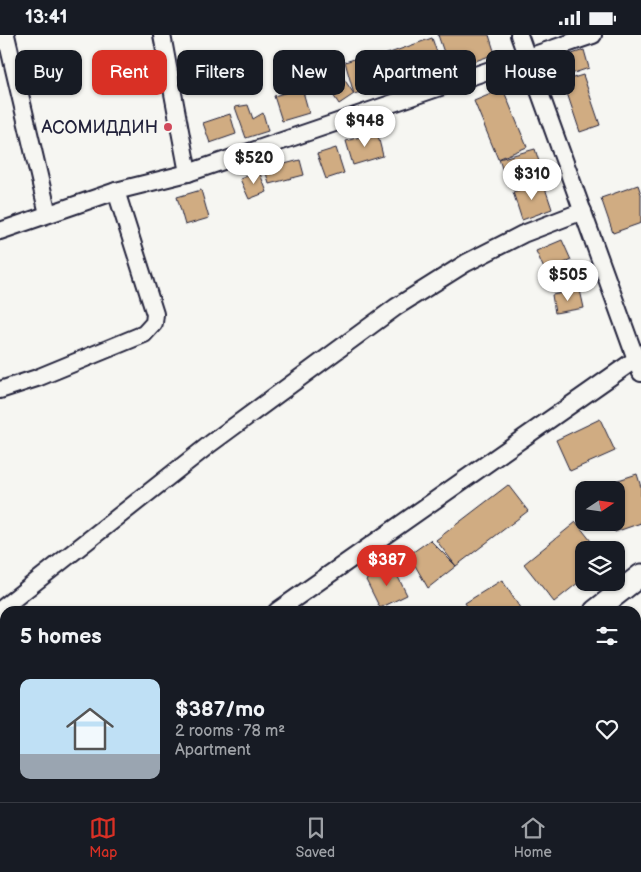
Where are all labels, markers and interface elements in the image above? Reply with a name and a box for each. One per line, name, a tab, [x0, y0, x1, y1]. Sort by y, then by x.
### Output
text: 13:41	[25, 6, 67, 29]
chip: Buy	[15, 50, 82, 95]
chip: Rent	[92, 50, 167, 95]
chip: Filters	[177, 50, 263, 95]
chip: New	[273, 50, 345, 95]
chip: Apartment	[355, 50, 476, 95]
chip: House	[486, 50, 575, 95]
pin: $948	[335, 105, 395, 148]
text: $948	[346, 112, 384, 131]
place label: АСОМИДДИН	[40, 117, 158, 138]
marker: АСОМИДДИН	[162, 121, 174, 133]
pin: $520	[224, 143, 284, 185]
text: $520	[234, 149, 274, 168]
pin: $310	[502, 159, 562, 201]
text: $310	[514, 165, 550, 184]
pin: $505	[538, 259, 598, 302]
text: $505	[549, 266, 587, 285]
north arrow	[575, 481, 625, 531]
map controls	[575, 481, 625, 591]
button: layers	[575, 541, 625, 591]
pin: $387	[357, 545, 417, 587]
text: $387	[368, 551, 406, 570]
icon: filters	[593, 622, 621, 650]
text: 5 homes	[20, 624, 102, 649]
text: $387/mo	[175, 697, 265, 722]
icon: home	[60, 699, 120, 759]
icon: heart	[593, 715, 621, 743]
text: 2 rooms · 78 m²	[175, 722, 285, 741]
text: Apartment	[175, 741, 251, 760]
tab: Map	[89, 814, 117, 861]
tab: Saved	[296, 814, 335, 861]
tab: Home	[514, 814, 552, 861]

